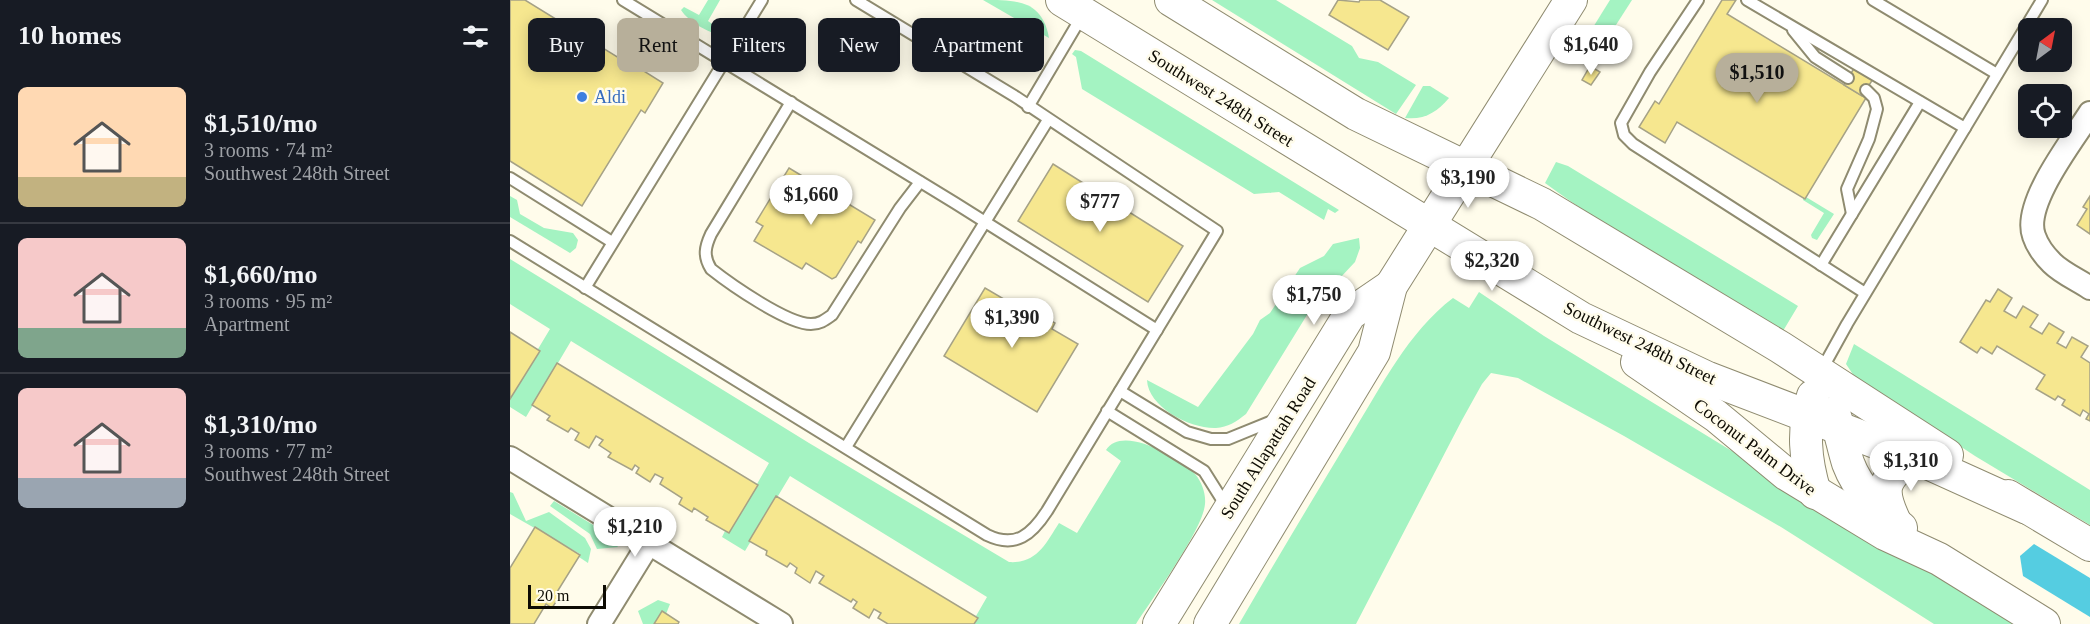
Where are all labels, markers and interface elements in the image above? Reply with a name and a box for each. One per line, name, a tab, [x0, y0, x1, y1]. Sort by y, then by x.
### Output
chip: Buy	[528, 18, 605, 72]
chip: Rent	[617, 18, 699, 72]
chip: Filters	[711, 18, 806, 72]
chip: New	[818, 18, 900, 72]
chip: Apartment	[912, 18, 1044, 72]
north arrow	[2018, 18, 2072, 72]
map controls	[2018, 18, 2072, 138]
icon: filters	[459, 20, 492, 53]
text: 10 homes	[18, 21, 121, 50]
pin: $1,640	[1542, 25, 1640, 76]
text: $1,640	[1564, 33, 1619, 55]
street label: Southwest 248th Street	[1145, 45, 1297, 151]
pin: $1,510	[1708, 53, 1806, 104]
text: $1,510	[1730, 61, 1785, 83]
button: locate	[2018, 84, 2072, 138]
place label: Aldi	[594, 87, 626, 107]
marker: Aldi	[575, 90, 589, 104]
text: $1,510/mo	[204, 109, 317, 138]
icon: home	[66, 111, 138, 183]
text: 3 rooms · 74 m²	[204, 139, 332, 161]
pin: $3,190	[1419, 158, 1517, 209]
text: Southwest 248th Street	[204, 162, 390, 184]
text: $3,190	[1441, 166, 1496, 188]
pin: $1,660	[762, 175, 860, 226]
pin: $777	[1064, 182, 1136, 233]
text: $1,660	[784, 183, 839, 205]
text: $777	[1080, 190, 1120, 212]
pin: $2,320	[1443, 241, 1541, 292]
text: $2,320	[1465, 249, 1520, 271]
text: $1,660/mo	[204, 260, 317, 289]
icon: home	[66, 262, 138, 334]
pin: $1,750	[1265, 275, 1363, 326]
text: $1,750	[1287, 283, 1342, 305]
text: 3 rooms · 95 m²	[204, 290, 332, 312]
street label: Southwest 248th Street	[1561, 297, 1719, 389]
pin: $1,390	[963, 298, 1061, 349]
text: $1,390	[985, 306, 1040, 328]
text: Apartment	[204, 313, 290, 335]
street label: South Allapattah Road	[1216, 374, 1320, 522]
street label: Coconut Palm Drive	[1690, 394, 1820, 500]
text: $1,310/mo	[204, 410, 317, 439]
icon: home	[66, 412, 138, 484]
text: 3 rooms · 77 m²	[204, 440, 332, 462]
pin: $1,310	[1862, 441, 1960, 492]
text: $1,310	[1884, 449, 1939, 471]
text: Southwest 248th Street	[204, 463, 390, 485]
pin: $1,210	[586, 507, 684, 558]
text: $1,210	[608, 515, 663, 537]
scale bar	[528, 582, 606, 610]
text: 20 m	[537, 587, 569, 604]

